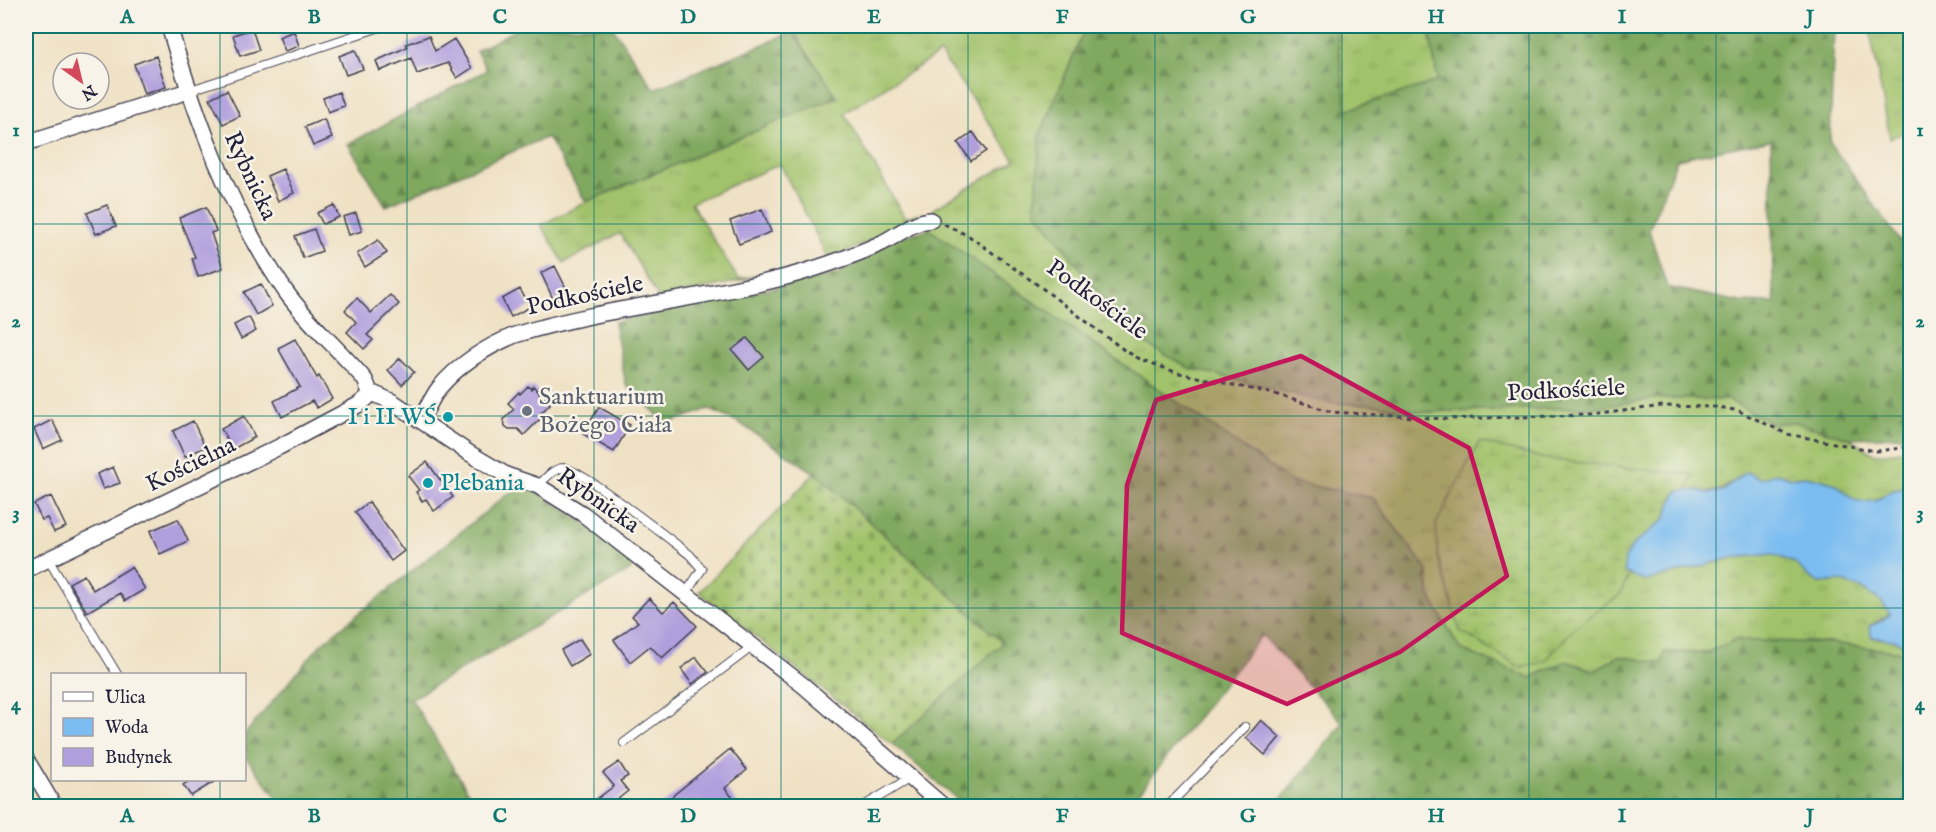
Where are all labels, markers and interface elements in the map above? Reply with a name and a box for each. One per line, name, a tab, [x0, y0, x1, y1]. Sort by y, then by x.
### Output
text: A	[119, 5, 135, 30]
text: B	[307, 5, 321, 30]
text: C	[493, 5, 507, 30]
text: D	[680, 5, 696, 30]
text: E	[867, 5, 881, 30]
text: F	[1056, 5, 1069, 30]
text: G	[1240, 5, 1257, 30]
text: H	[1427, 5, 1445, 30]
text: I	[1618, 5, 1627, 30]
text: J	[1803, 5, 1815, 30]
north arrow	[51, 51, 111, 111]
text: N	[77, 79, 100, 104]
text: 1	[12, 118, 20, 143]
text: 1	[1916, 118, 1924, 143]
street label: Rybnicka	[216, 127, 284, 226]
street label: Podkościele	[1040, 253, 1154, 347]
street label: Podkościele	[524, 269, 646, 323]
text: 2	[11, 309, 21, 334]
text: 2	[1915, 309, 1925, 334]
street label: Podkościele	[1506, 372, 1626, 410]
place label: Sanktuarium Bożego Ciała	[539, 382, 672, 441]
place label: I i II WŚ	[348, 402, 437, 433]
marker: Sanktuarium Bożego Ciała	[520, 404, 534, 418]
marker: I i II WŚ	[441, 410, 455, 424]
street label: Kościelna	[141, 430, 242, 500]
street label: Rybnicka	[550, 461, 646, 541]
place label: Plebania	[440, 468, 525, 499]
marker: Plebania	[421, 476, 435, 490]
text: 3	[12, 501, 20, 526]
text: 3	[1916, 501, 1924, 526]
legend	[51, 673, 246, 781]
text: Ulica	[105, 687, 146, 710]
text: 4	[11, 692, 22, 717]
text: 4	[1915, 692, 1926, 717]
text: Woda	[105, 717, 149, 740]
text: Budynek	[105, 747, 172, 770]
text: A	[119, 804, 135, 829]
text: B	[307, 804, 321, 829]
text: C	[493, 804, 507, 829]
text: D	[680, 804, 696, 829]
text: E	[867, 804, 881, 829]
text: F	[1056, 804, 1069, 829]
text: G	[1240, 804, 1257, 829]
text: H	[1427, 804, 1445, 829]
text: I	[1618, 804, 1627, 829]
text: J	[1803, 804, 1815, 829]

